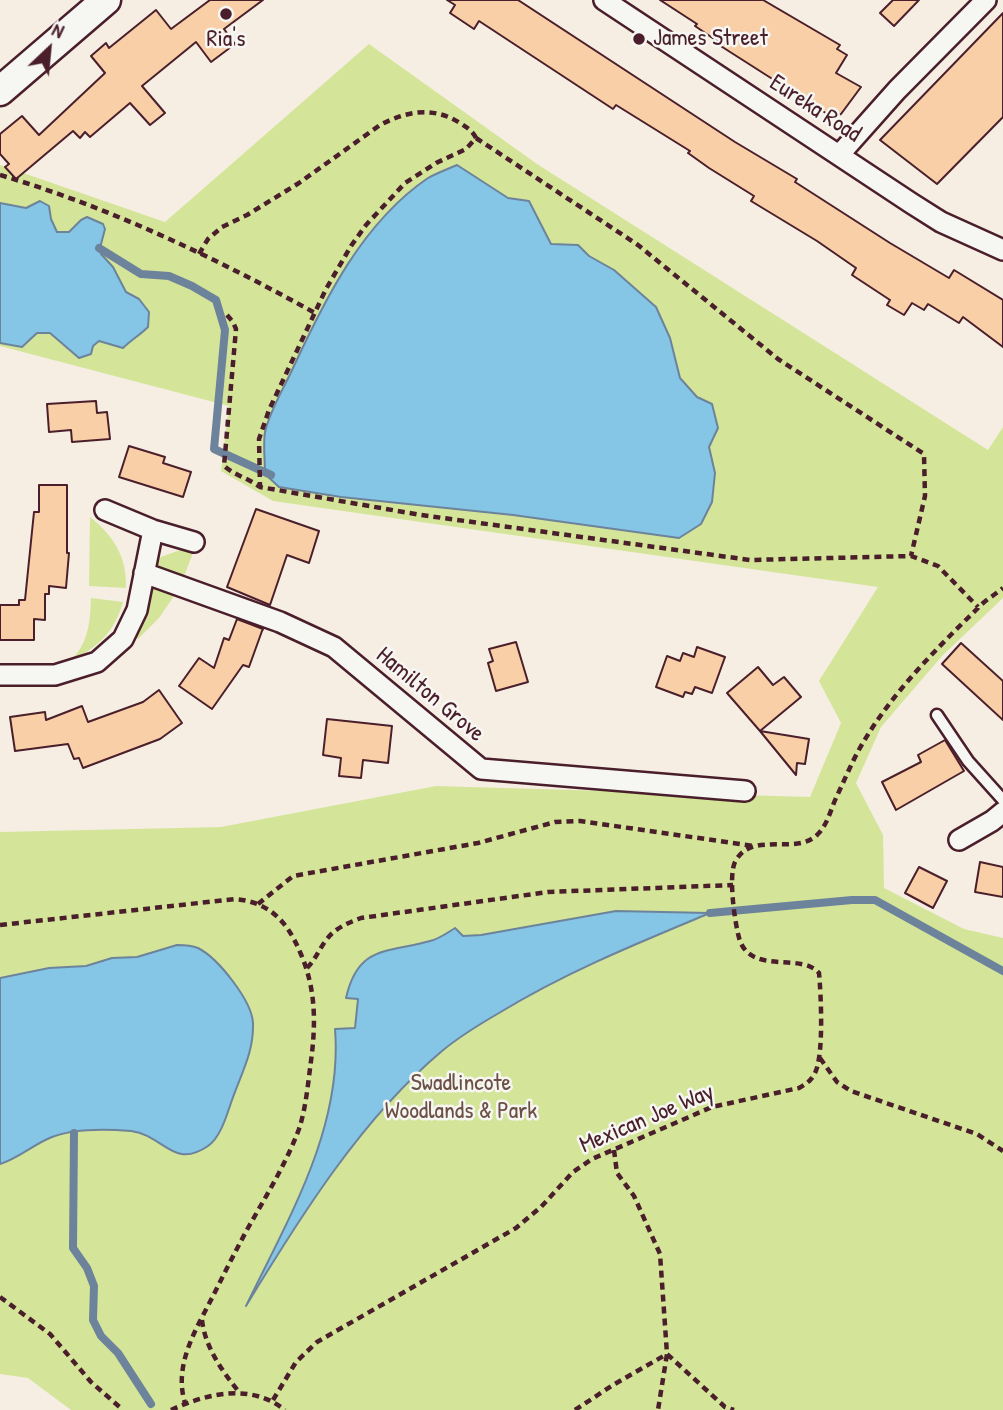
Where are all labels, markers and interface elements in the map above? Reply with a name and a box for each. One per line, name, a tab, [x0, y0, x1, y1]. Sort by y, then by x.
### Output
marker: Ria's	[218, 6, 234, 22]
north arrow	[14, 14, 84, 84]
text: N	[48, 16, 68, 44]
place label: James Street	[653, 25, 768, 53]
place label: Ria's	[207, 26, 245, 54]
marker: James Street	[631, 31, 647, 47]
street label: Eureka Road	[764, 69, 866, 149]
street label: Hamilton Grove	[370, 641, 490, 749]
park label: Swadlincote Woodlands & Park	[385, 1070, 537, 1126]
street label: Mexican Joe Way	[576, 1078, 718, 1160]

